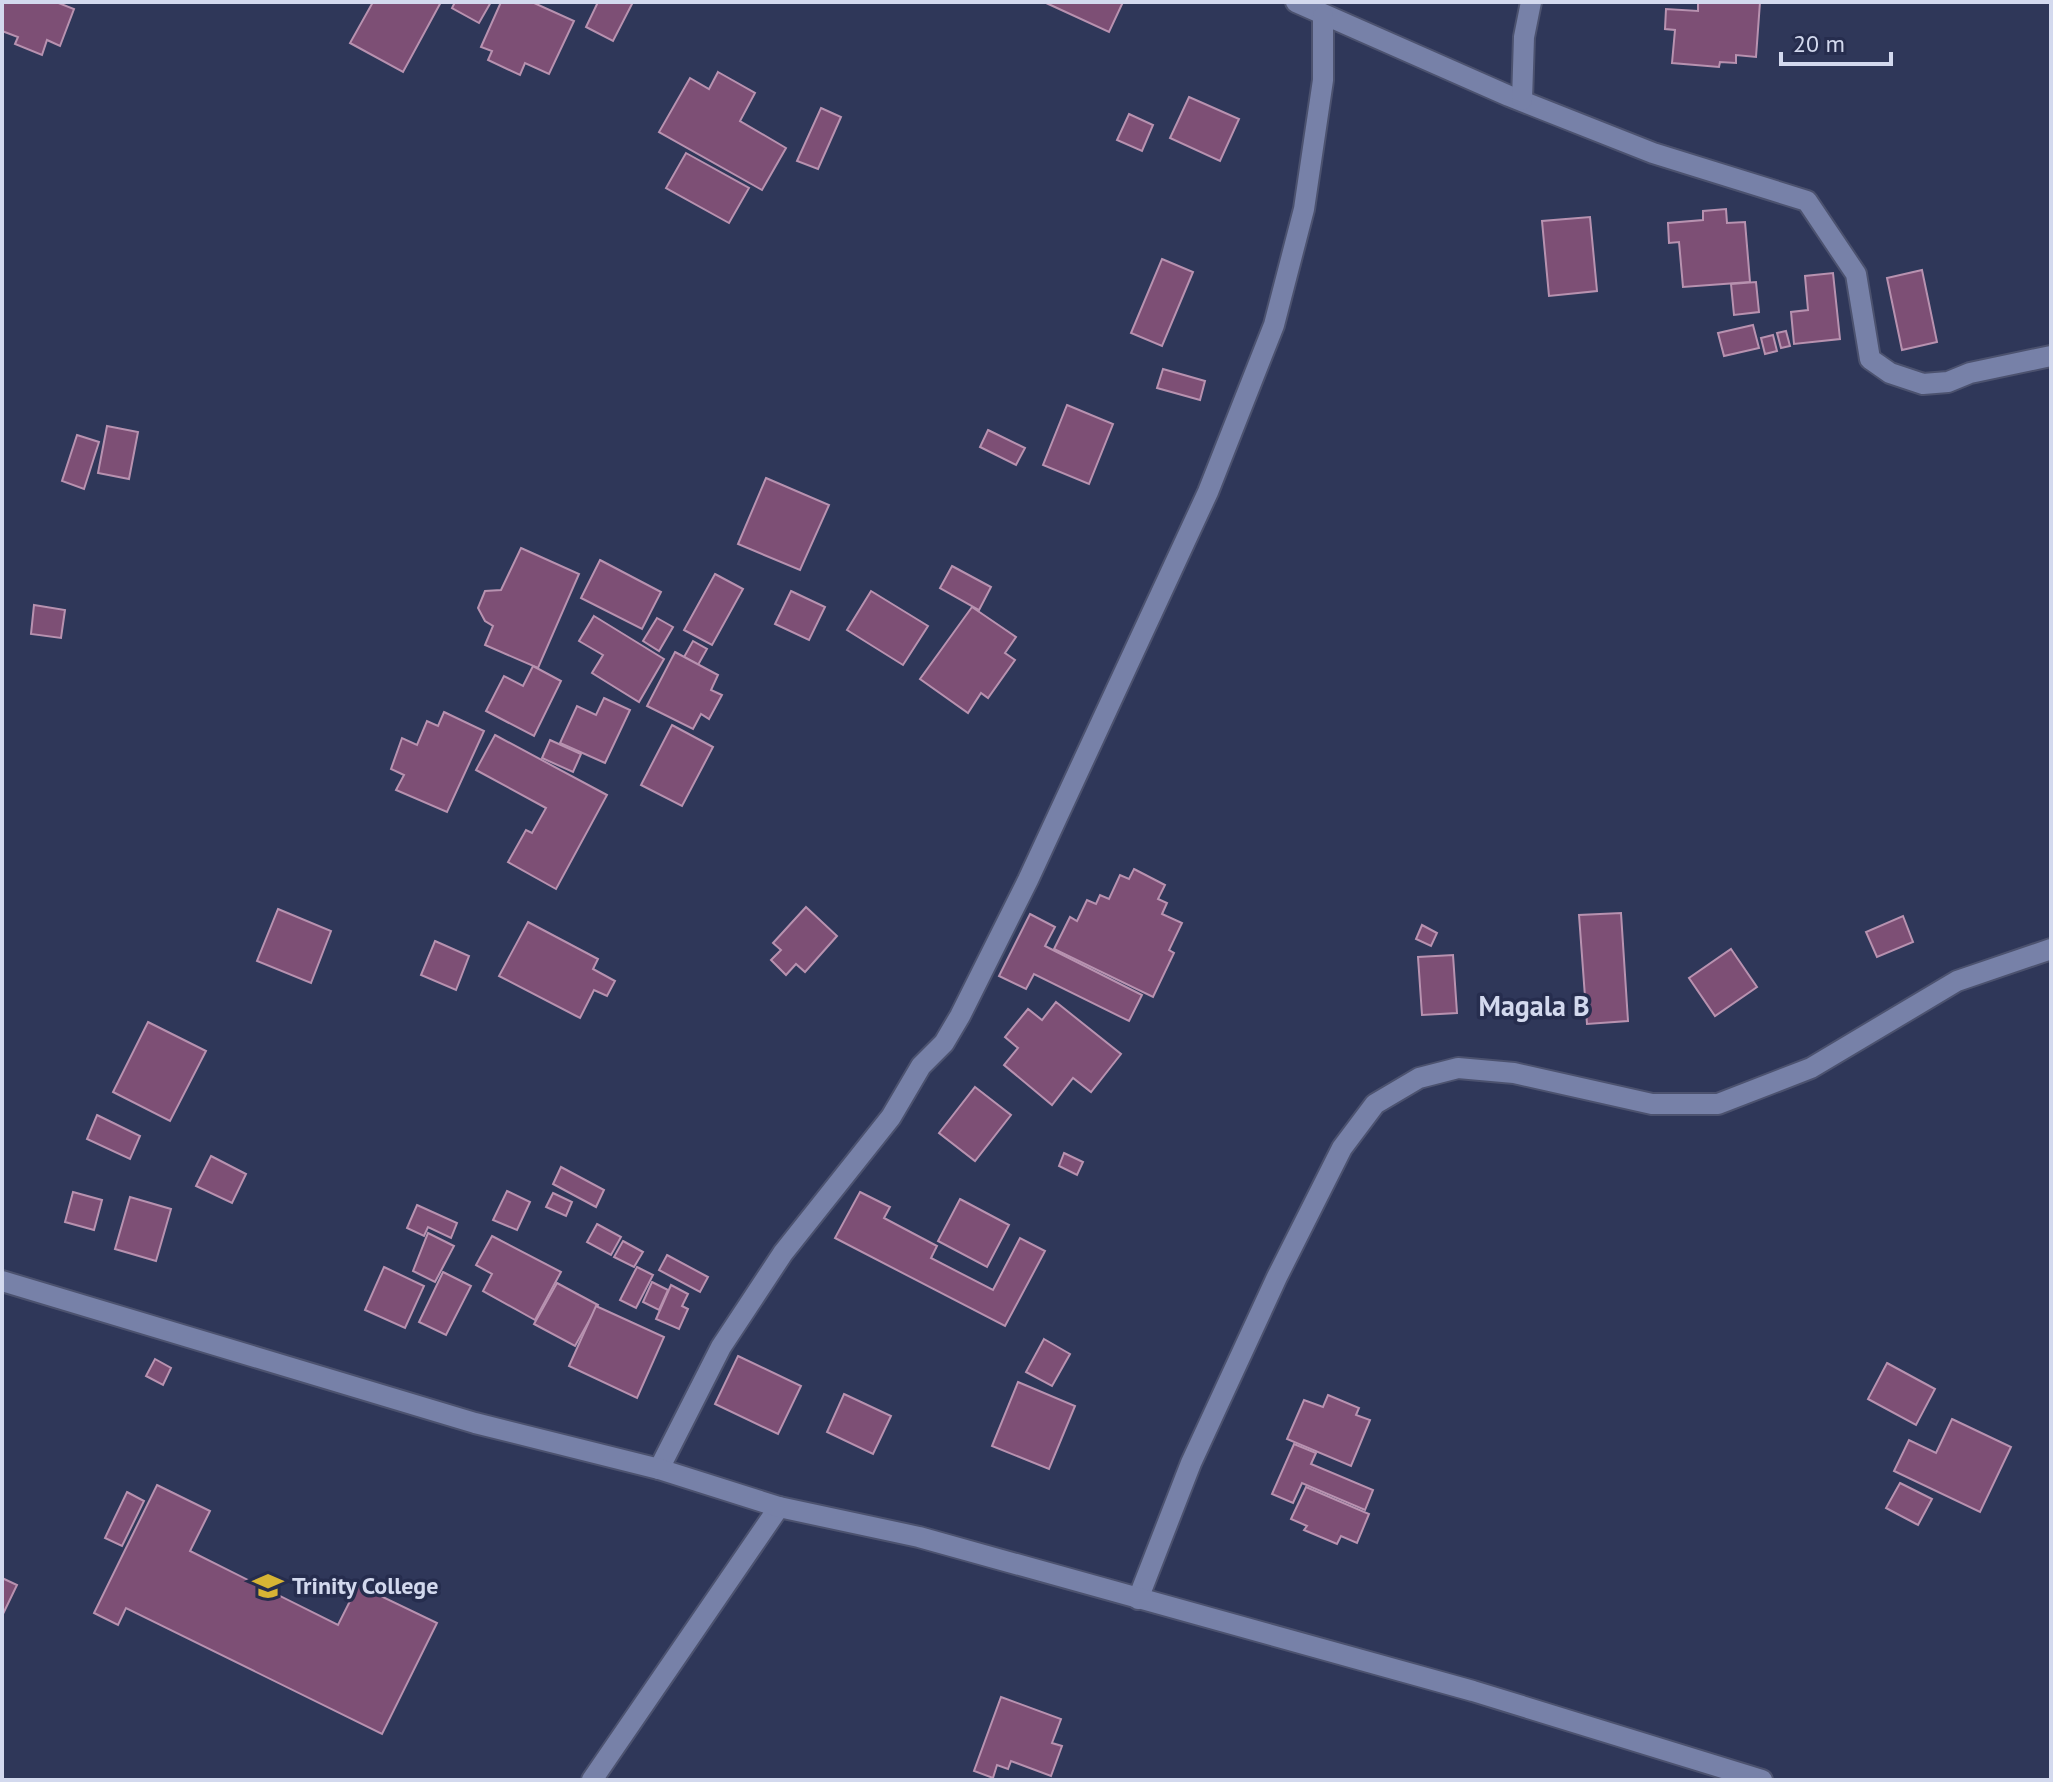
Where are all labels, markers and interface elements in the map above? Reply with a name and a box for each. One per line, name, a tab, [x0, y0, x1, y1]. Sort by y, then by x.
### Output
scale bar	[1781, 16, 1891, 66]
text: 20 m	[1793, 28, 1845, 59]
district label: Magala B	[1479, 987, 1589, 1024]
school or university icon: Trinity College	[251, 1569, 285, 1603]
place label: Trinity College	[292, 1570, 438, 1601]

